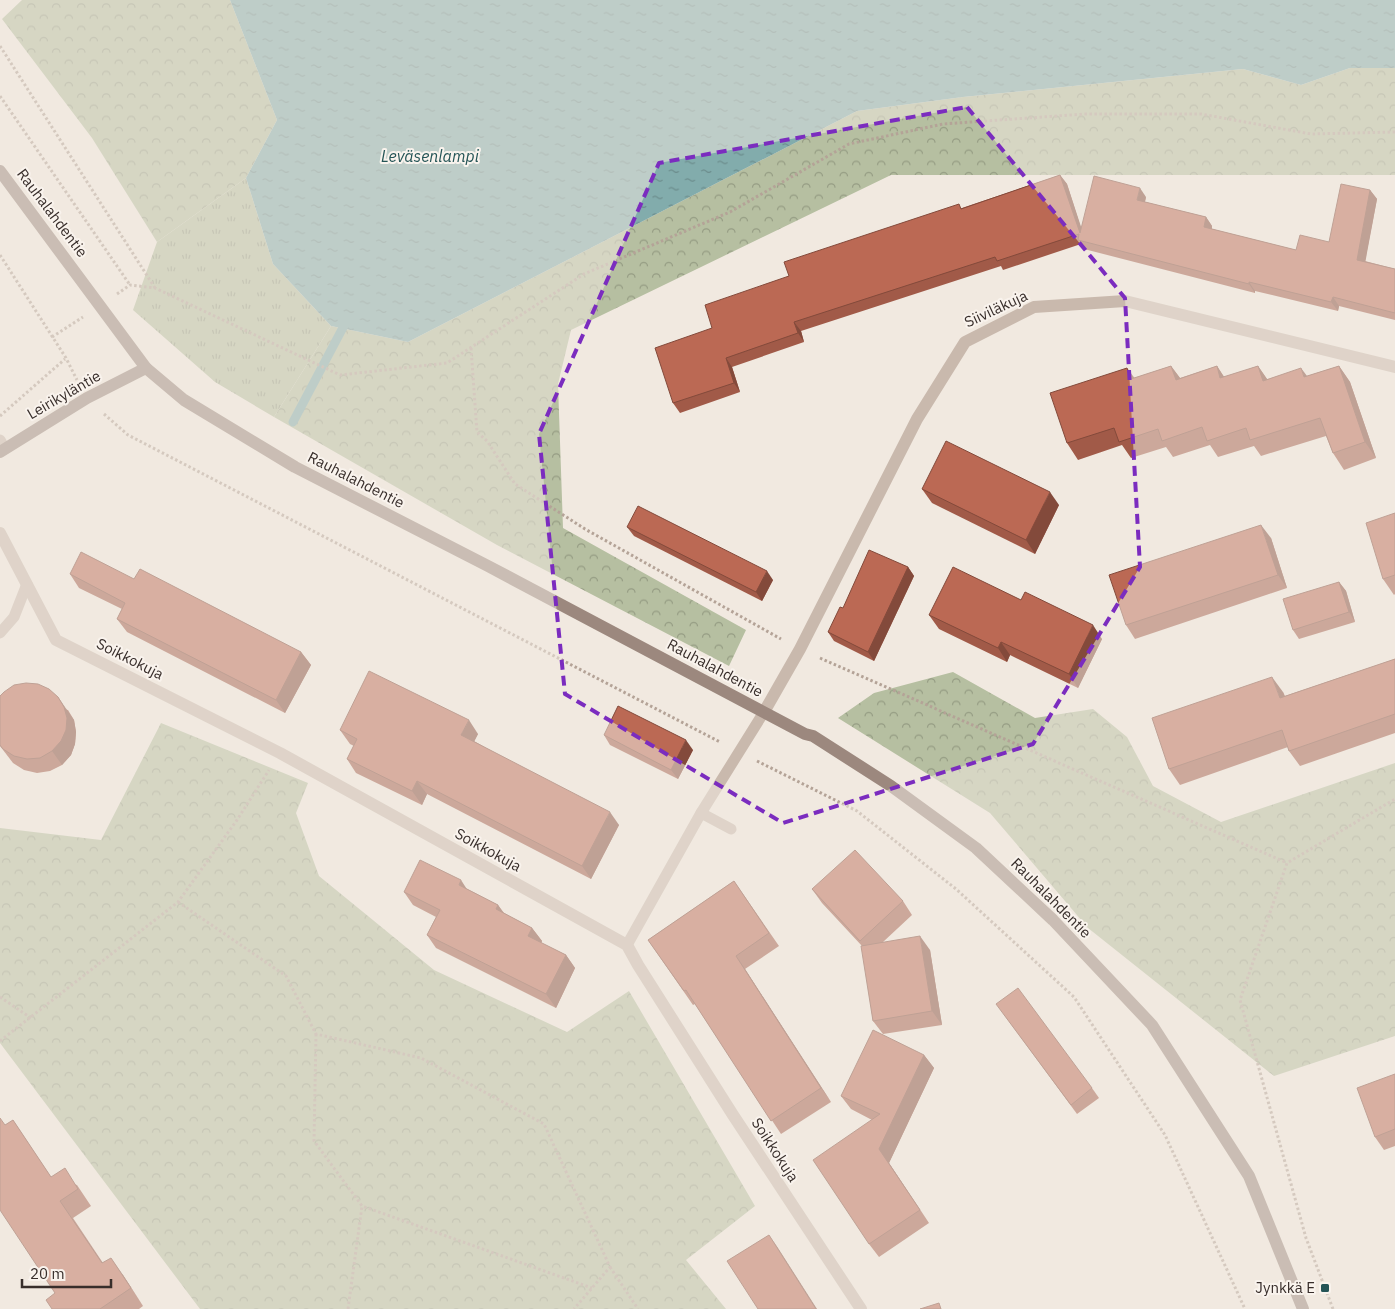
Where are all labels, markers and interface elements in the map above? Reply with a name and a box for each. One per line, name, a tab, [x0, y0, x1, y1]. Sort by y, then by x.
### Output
water label: Leväsenlampi	[381, 146, 480, 166]
street label: Rauhalahdentie	[13, 165, 92, 261]
street label: Siiviläkuja	[961, 286, 1030, 331]
street label: Leirikyläntie	[24, 366, 104, 423]
street label: Rauhalahdentie	[305, 447, 408, 512]
street label: Soikkokuja	[93, 634, 167, 684]
street label: Rauhalahdentie	[664, 634, 766, 701]
street label: Soikkokuja	[452, 824, 525, 876]
street label: Rauhalahdentie	[1007, 854, 1095, 942]
street label: Soikkokuja	[748, 1114, 803, 1185]
scale bar	[22, 1256, 111, 1288]
text: 20 m	[30, 1264, 65, 1283]
place label: Jynkkä E	[1255, 1278, 1315, 1297]
marker: Jynkkä E	[1319, 1282, 1331, 1294]

